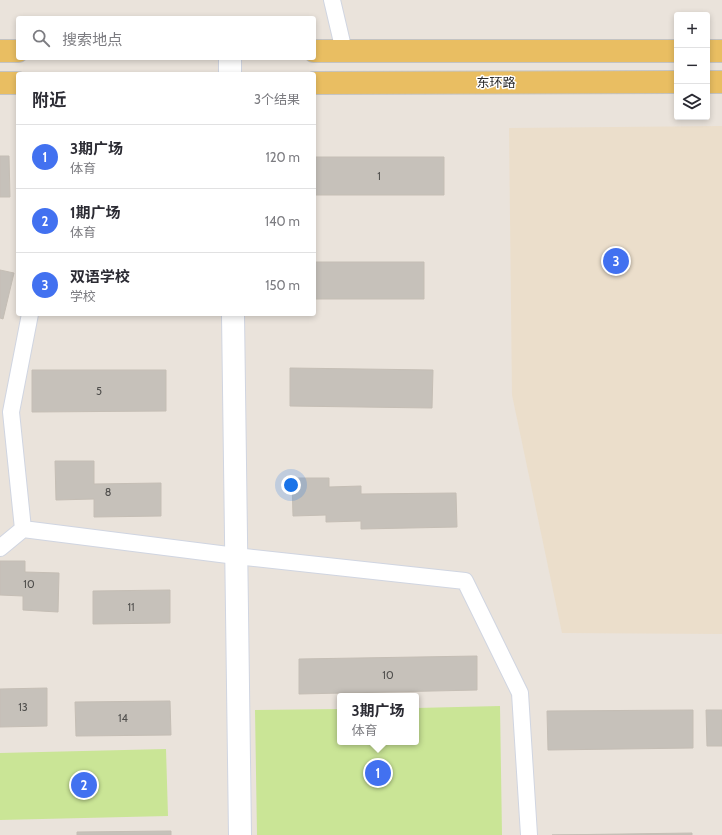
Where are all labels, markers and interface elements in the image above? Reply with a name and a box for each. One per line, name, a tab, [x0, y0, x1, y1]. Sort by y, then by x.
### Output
map controls	[674, 12, 710, 120]
button: +	[674, 12, 710, 48]
search box	[16, 16, 316, 60]
icon: search	[30, 27, 52, 49]
text: 搜索地点	[62, 31, 122, 49]
button: −	[674, 48, 710, 84]
street label: 东环路	[476, 74, 516, 90]
button: layers	[674, 84, 710, 120]
text: 附近	[32, 90, 66, 110]
text: 3个结果	[254, 91, 300, 107]
text: 3期广场	[70, 140, 123, 158]
text: 1	[43, 149, 47, 165]
text: 120 m	[266, 149, 300, 165]
text: 体育	[70, 160, 96, 176]
house number: 1	[377, 169, 381, 183]
text: 1期广场	[70, 204, 121, 222]
text: 2	[42, 213, 48, 229]
text: 140 m	[265, 213, 300, 229]
text: 体育	[70, 224, 96, 240]
pin: 3	[603, 246, 629, 276]
text: 双语学校	[70, 268, 130, 286]
text: 3	[41, 277, 49, 293]
text: 150 m	[265, 277, 300, 293]
text: 学校	[70, 288, 96, 304]
house number: 5	[96, 384, 102, 398]
your location	[281, 475, 301, 495]
house number: 8	[105, 485, 111, 499]
house number: 10	[23, 577, 35, 591]
house number: 11	[127, 600, 135, 614]
house number: 10	[382, 668, 394, 682]
popup	[337, 693, 419, 745]
house number: 13	[18, 700, 28, 714]
text: 3期广场	[351, 702, 405, 720]
house number: 14	[118, 711, 129, 725]
text: 体育	[351, 722, 377, 738]
pin: 1	[365, 758, 391, 788]
pin: 2	[71, 770, 97, 800]

